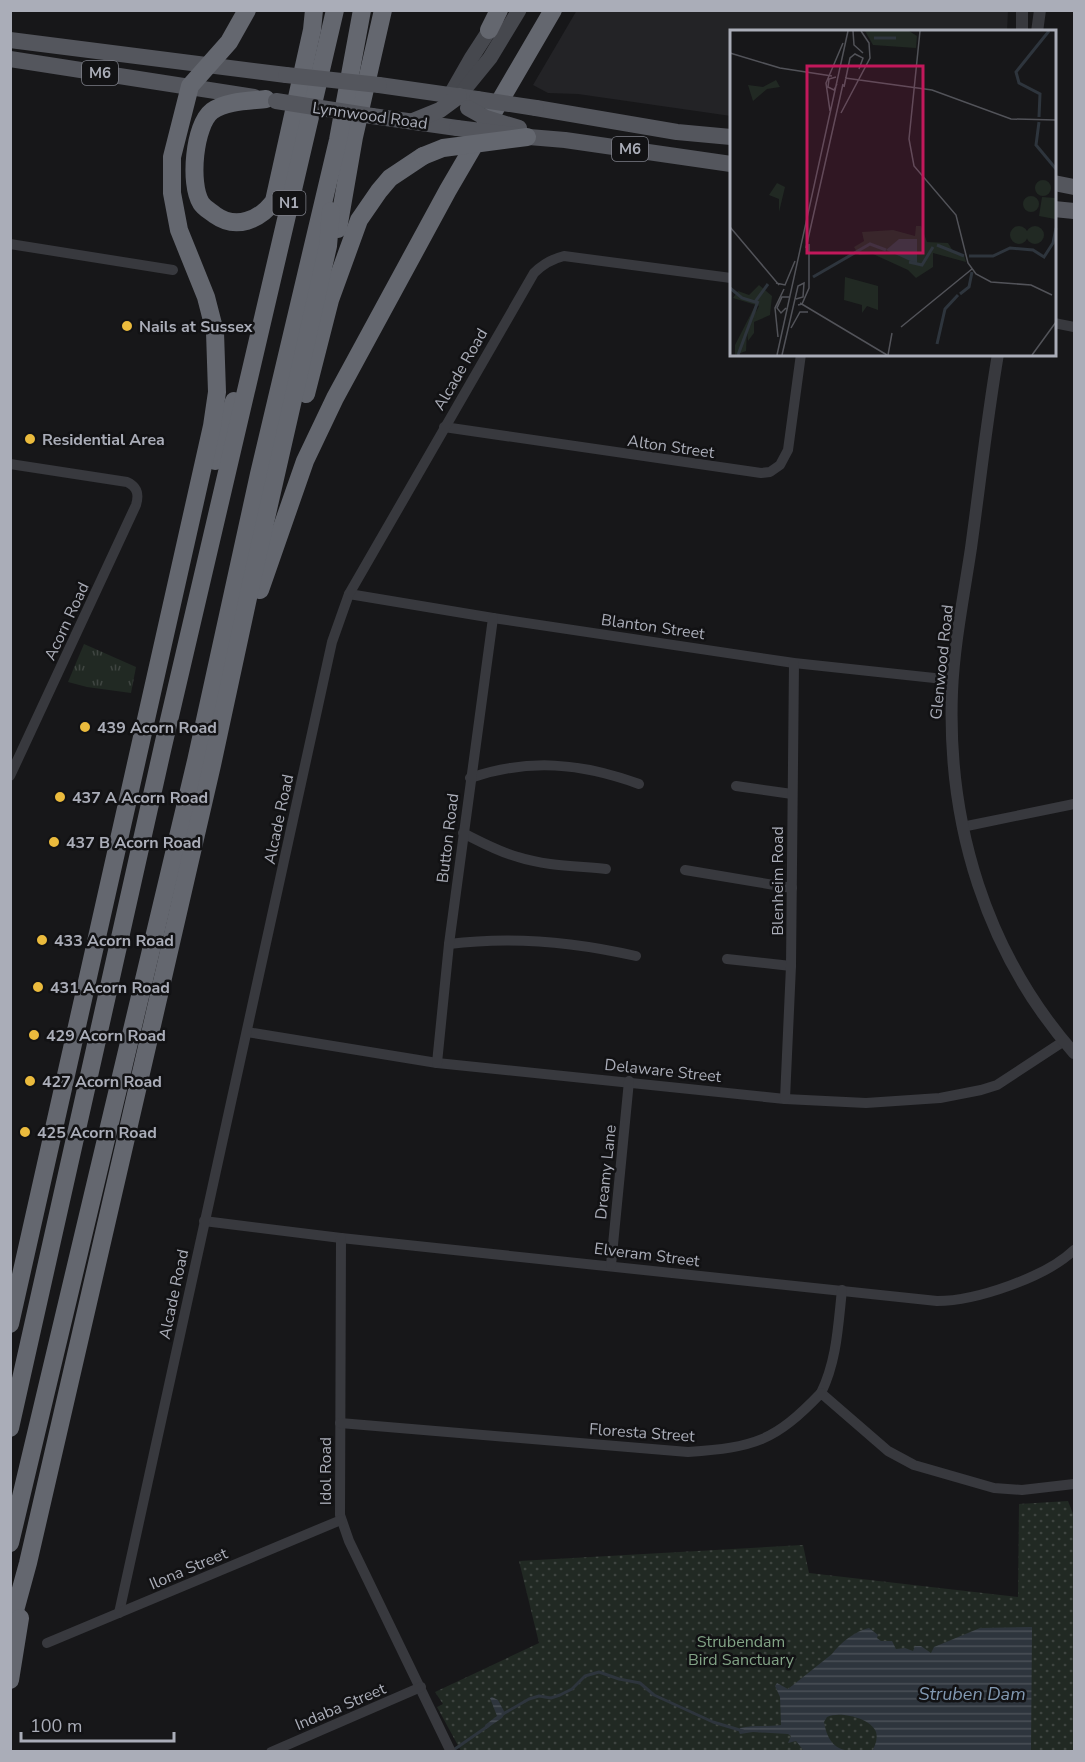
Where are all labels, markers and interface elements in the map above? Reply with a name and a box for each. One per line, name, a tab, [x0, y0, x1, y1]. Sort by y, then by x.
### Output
inset map	[730, 30, 1055, 356]
road number: M6	[82, 61, 118, 85]
street label: Lynnwood Road	[311, 97, 429, 135]
road number: M6	[612, 137, 648, 161]
road number: N1	[272, 191, 306, 215]
place label: Nails at Sussex	[139, 316, 253, 338]
marker: Nails at Sussex	[120, 319, 134, 333]
street label: Alcade Road	[429, 324, 493, 415]
place label: Residential Area	[42, 429, 165, 451]
street label: Alton Street	[626, 430, 716, 464]
marker: Residential Area	[23, 432, 37, 446]
street label: Acorn Road	[39, 579, 95, 664]
street label: Glenwood Road	[925, 603, 959, 721]
street label: Blanton Street	[600, 609, 706, 645]
place label: 439 Acorn Road	[97, 717, 217, 739]
marker: 439 Acorn Road	[78, 720, 92, 734]
street label: Alcade Road	[259, 772, 299, 866]
place label: 437 A Acorn Road	[72, 787, 208, 809]
marker: 437 A Acorn Road	[53, 790, 67, 804]
street label: Button Road	[432, 792, 464, 884]
street label: Blenheim Road	[767, 826, 789, 936]
place label: 437 B Acorn Road	[66, 832, 201, 854]
marker: 437 B Acorn Road	[47, 835, 61, 849]
place label: 433 Acorn Road	[54, 930, 174, 952]
marker: 433 Acorn Road	[35, 933, 49, 947]
place label: 431 Acorn Road	[50, 977, 170, 999]
marker: 431 Acorn Road	[31, 980, 45, 994]
place label: 429 Acorn Road	[46, 1025, 166, 1047]
marker: 429 Acorn Road	[27, 1028, 41, 1042]
street label: Delaware Street	[603, 1054, 723, 1088]
place label: 427 Acorn Road	[42, 1071, 162, 1093]
marker: 427 Acorn Road	[23, 1074, 37, 1088]
place label: 425 Acorn Road	[37, 1122, 157, 1144]
street label: Dreamy Lane	[590, 1124, 622, 1221]
marker: 425 Acorn Road	[18, 1125, 32, 1139]
street label: Elveram Street	[593, 1238, 701, 1272]
street label: Alcade Road	[154, 1247, 194, 1341]
street label: Floresta Street	[588, 1418, 696, 1448]
street label: Idol Road	[315, 1437, 337, 1505]
street label: Ilona Street	[146, 1542, 231, 1595]
park label: Strubendam Bird Sanctuary	[688, 1631, 795, 1671]
street label: Indaba Street	[292, 1678, 389, 1736]
water label: Struben Dam	[918, 1682, 1026, 1706]
scale bar	[21, 1705, 174, 1743]
text: 100 m	[30, 1714, 82, 1738]

